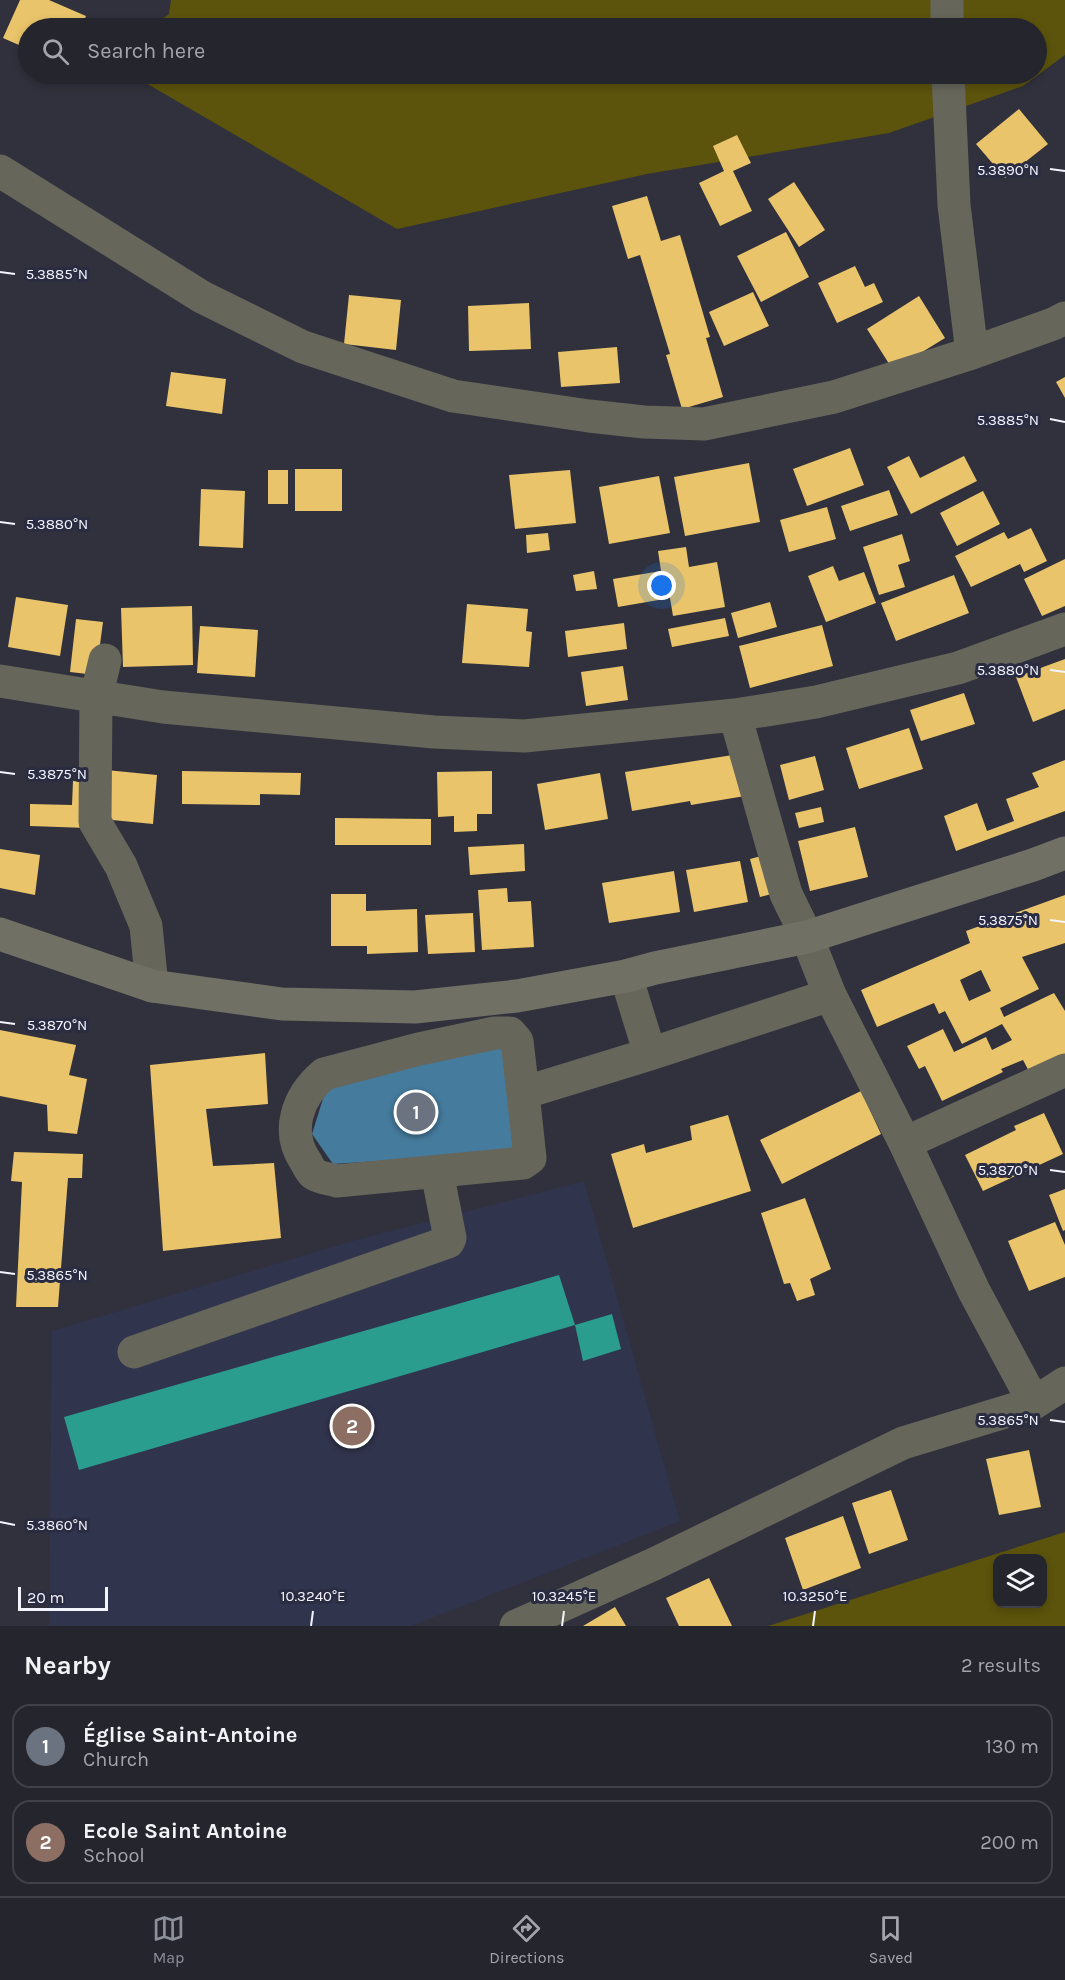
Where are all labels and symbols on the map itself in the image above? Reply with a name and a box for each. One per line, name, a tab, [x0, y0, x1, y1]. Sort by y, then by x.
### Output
text: 5.3890°N	[977, 161, 1039, 179]
text: 5.3885°N	[26, 265, 88, 283]
text: 5.3885°N	[977, 411, 1039, 429]
text: 5.3880°N	[26, 515, 88, 533]
your location	[647, 571, 676, 600]
text: 5.3880°N	[977, 661, 1039, 679]
text: 5.3875°N	[27, 765, 87, 783]
text: 5.3875°N	[978, 911, 1038, 929]
text: 5.3870°N	[27, 1016, 87, 1034]
pin: 1	[396, 1090, 436, 1134]
text: 5.3870°N	[978, 1161, 1038, 1179]
text: 5.3865°N	[26, 1266, 88, 1284]
pin: 2	[332, 1404, 372, 1448]
text: 5.3865°N	[977, 1411, 1039, 1429]
text: 5.3860°N	[26, 1516, 88, 1534]
scale bar	[18, 1584, 108, 1612]
text: 10.3240°E	[281, 1587, 345, 1605]
text: 10.3245°E	[532, 1587, 596, 1605]
text: 10.3250°E	[783, 1587, 848, 1605]

